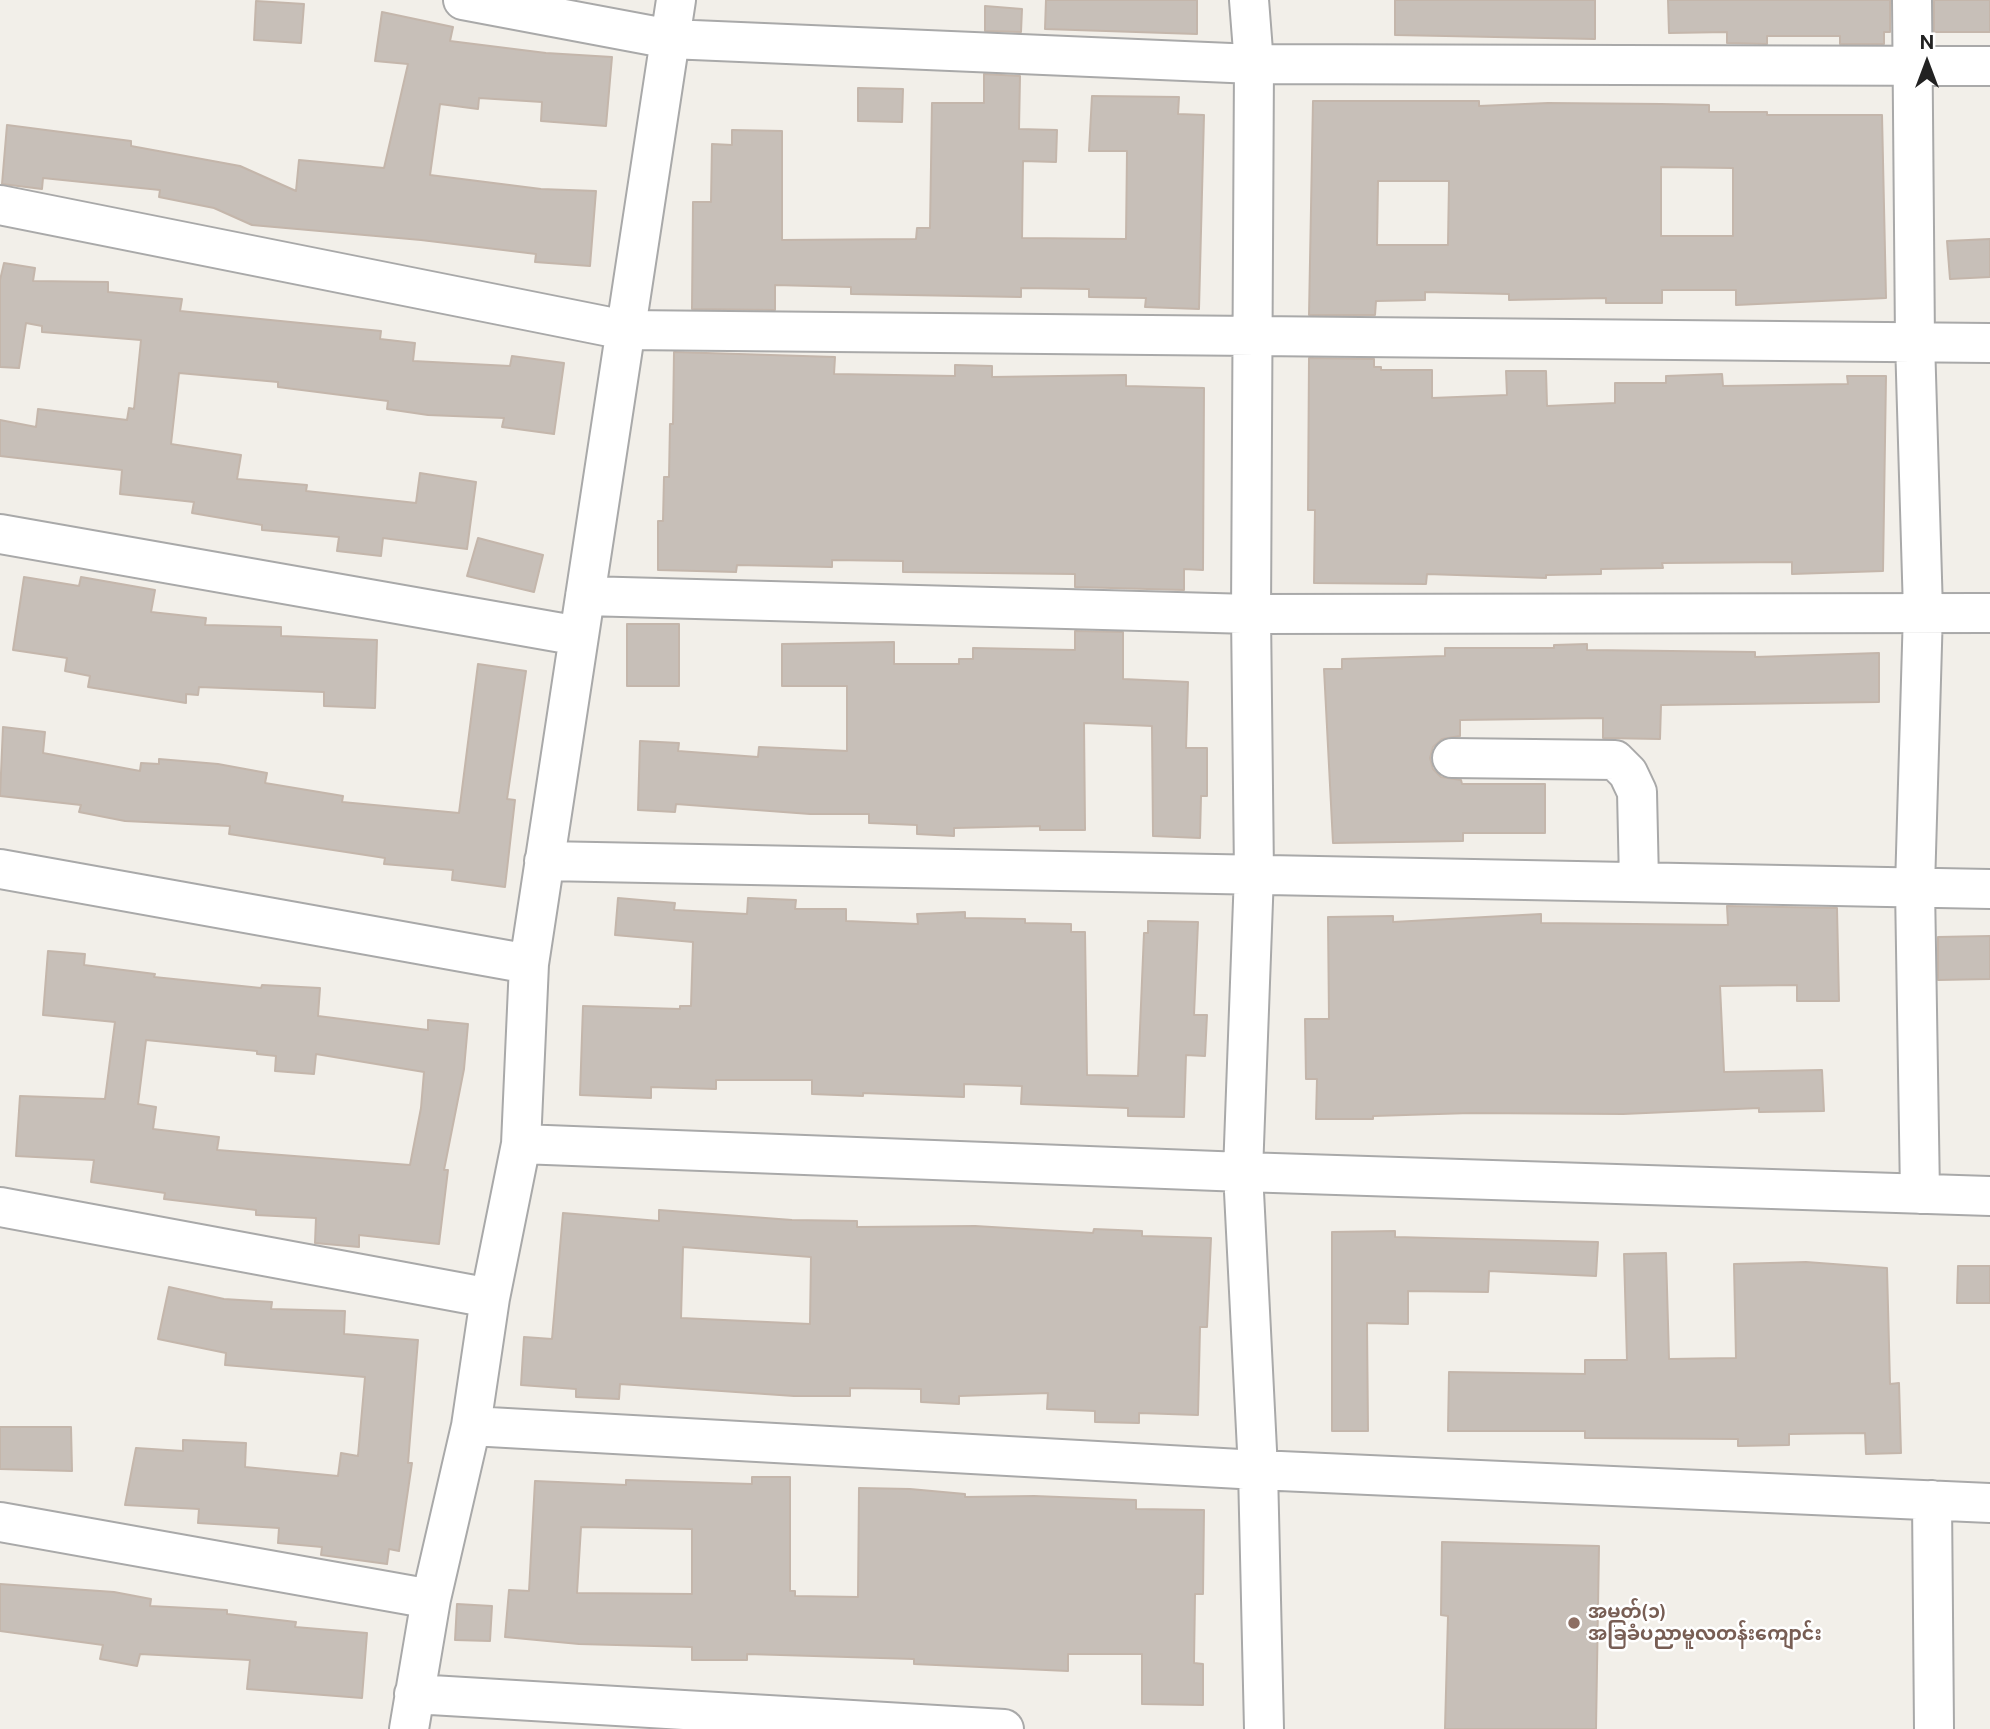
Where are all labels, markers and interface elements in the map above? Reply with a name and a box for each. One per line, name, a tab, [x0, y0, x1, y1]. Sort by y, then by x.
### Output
north arrow	[1892, 28, 1962, 98]
text: N	[1920, 31, 1934, 53]
place label: အမှတ်(၁) အခြခံပညာမူလတန်းကျောင်း	[1588, 1601, 1822, 1645]
marker: အမှတ်(၁) အခြခံပညာမူလတန်းကျောင်း	[1566, 1615, 1582, 1631]

